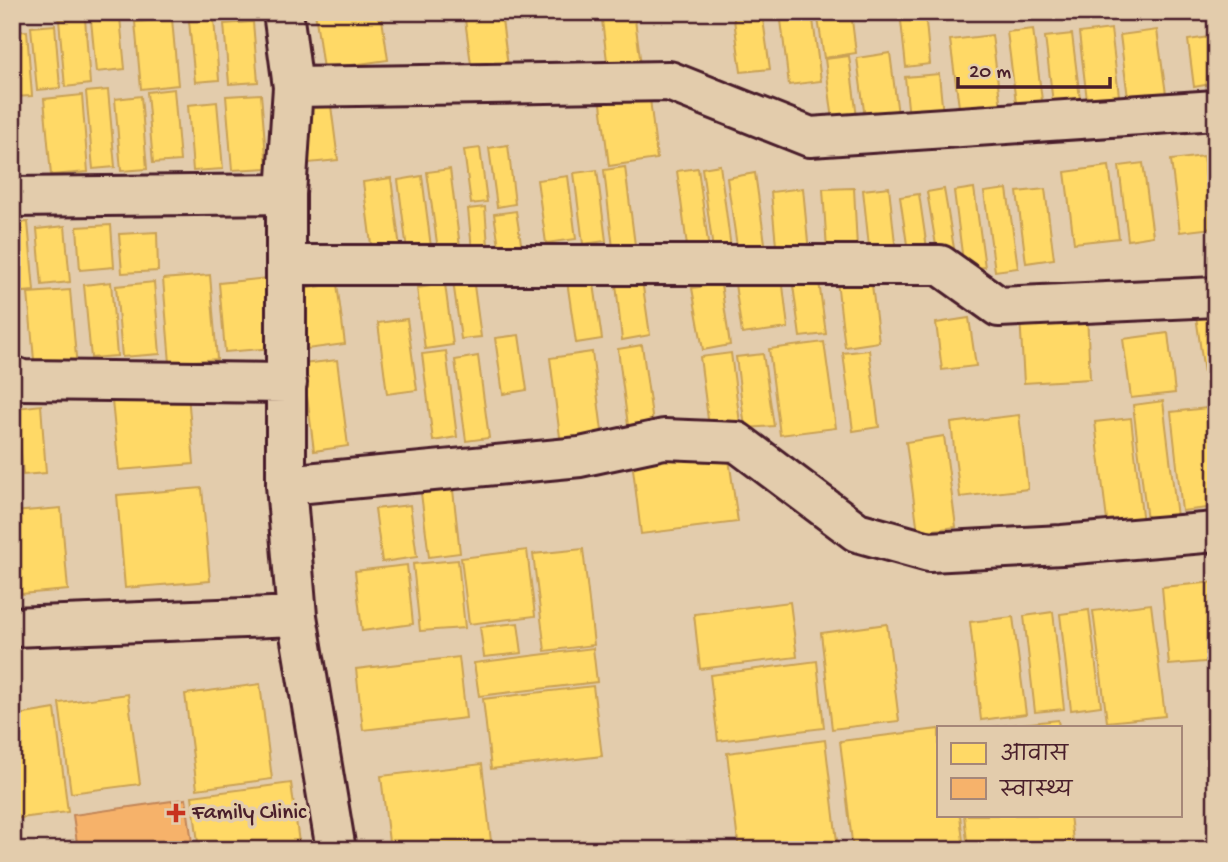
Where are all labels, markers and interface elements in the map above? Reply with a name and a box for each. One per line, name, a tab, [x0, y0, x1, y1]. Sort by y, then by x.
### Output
scale bar	[958, 46, 1111, 90]
text: 20 m	[969, 61, 1011, 86]
legend	[937, 726, 1182, 816]
text: आवास	[1000, 742, 1069, 769]
text: स्वास्थ्य	[999, 780, 1073, 805]
place label: Family Clinic	[191, 800, 307, 827]
marker: Family Clinic	[166, 803, 186, 823]

